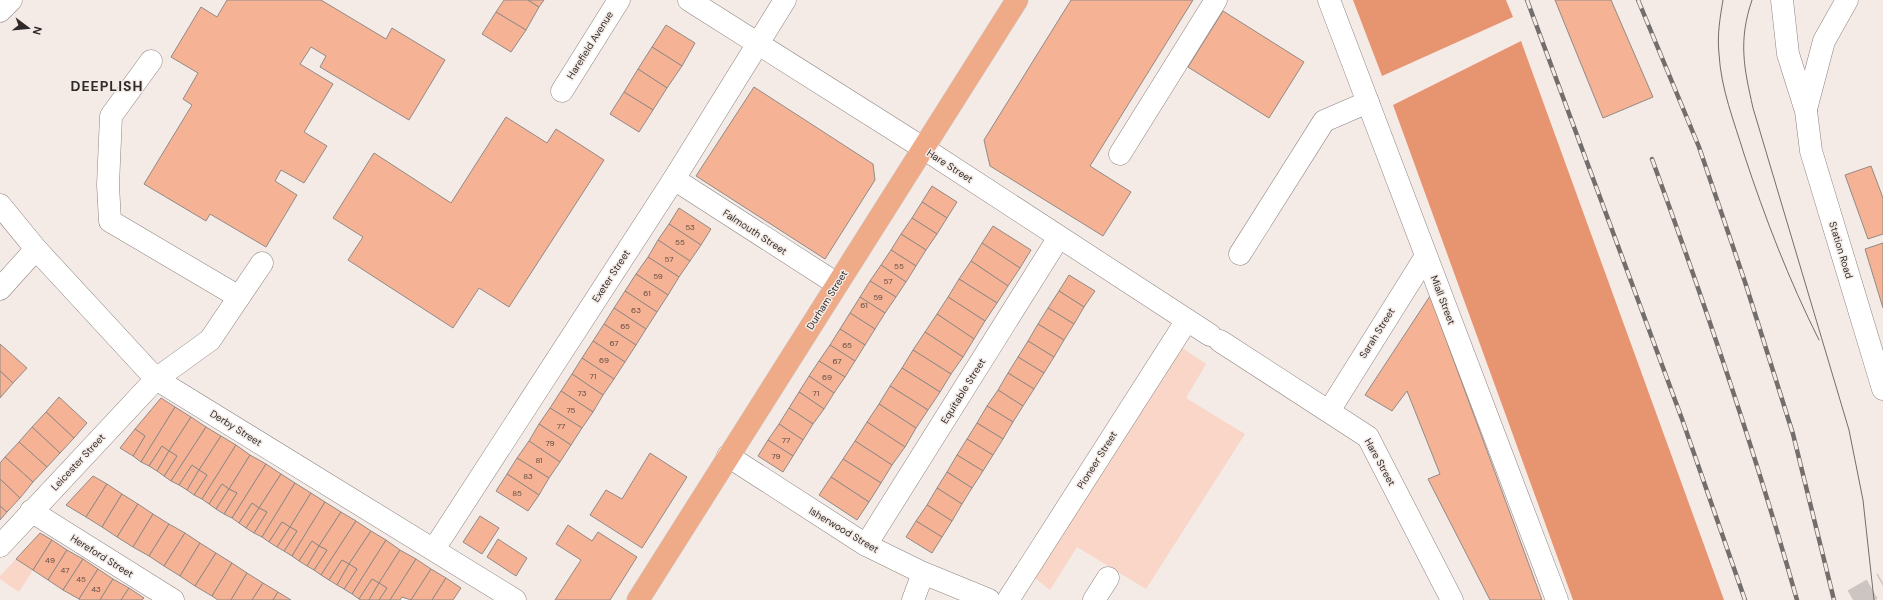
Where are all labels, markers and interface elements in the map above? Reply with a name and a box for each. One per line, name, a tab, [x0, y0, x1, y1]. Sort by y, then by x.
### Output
north arrow	[8, 8, 48, 48]
street label: Harefield Avenue	[564, 8, 616, 81]
text: N	[30, 25, 45, 37]
district label: DEEPLISH	[71, 77, 143, 95]
street label: Hare Street	[924, 146, 976, 186]
street label: Falmouth Street	[720, 206, 790, 258]
street label: Station Road	[1826, 220, 1856, 280]
house number: 53	[685, 222, 695, 232]
house number: 55	[675, 237, 685, 247]
street label: Exeter Street	[589, 247, 633, 305]
house number: 57	[664, 254, 674, 264]
house number: 55	[894, 261, 904, 271]
street label: Durham Street	[804, 268, 850, 332]
house number: 59	[653, 271, 663, 281]
street label: Miall Street	[1428, 274, 1458, 327]
house number: 57	[883, 276, 893, 286]
house number: 61	[643, 288, 651, 298]
house number: 59	[873, 292, 883, 302]
house number: 61	[860, 300, 868, 310]
house number: 63	[631, 305, 641, 315]
street label: Sarah Street	[1356, 305, 1398, 361]
house number: 65	[620, 321, 630, 331]
house number: 67	[609, 338, 619, 348]
house number: 65	[842, 340, 852, 350]
house number: 69	[599, 355, 609, 365]
house number: 67	[832, 356, 842, 366]
street label: Equitable Street	[938, 356, 988, 426]
house number: 71	[590, 371, 596, 381]
house number: 69	[822, 372, 832, 382]
house number: 73	[578, 388, 587, 398]
house number: 71	[813, 388, 819, 398]
house number: 75	[567, 405, 576, 415]
street label: Derby Street	[208, 407, 264, 449]
house number: 77	[557, 421, 565, 431]
street label: Pioneer Street	[1074, 429, 1120, 491]
street label: Leicester Street	[48, 431, 108, 493]
house number: 77	[782, 435, 790, 445]
street label: Hare Street	[1362, 436, 1398, 488]
house number: 79	[545, 438, 555, 448]
house number: 79	[771, 451, 781, 461]
house number: 81	[535, 455, 543, 465]
house number: 83	[523, 471, 533, 481]
house number: 85	[512, 488, 522, 498]
street label: Isherwood Street	[807, 504, 881, 556]
street label: Hereford Street	[68, 532, 136, 581]
house number: 49	[45, 555, 55, 565]
house number: 47	[60, 565, 70, 575]
house number: 45	[76, 574, 86, 584]
house number: 43	[91, 584, 101, 594]

